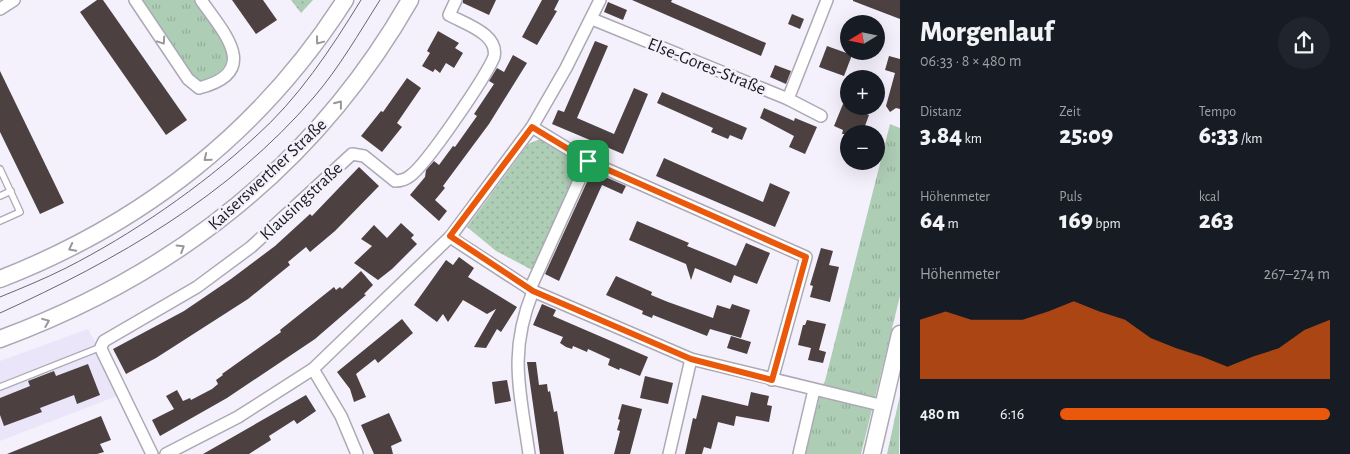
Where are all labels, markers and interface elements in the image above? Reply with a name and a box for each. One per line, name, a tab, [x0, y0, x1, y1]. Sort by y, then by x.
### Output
north arrow	[840, 15, 885, 60]
map controls	[840, 15, 885, 170]
button: share	[1278, 17, 1330, 69]
text: Morgenlauf	[920, 19, 1053, 47]
one-way arrow	[156, 35, 165, 44]
one-way arrow	[316, 35, 324, 44]
street label: Else-Gores-Straße	[645, 35, 768, 99]
text: 06:33 · 8 × 480 m	[920, 53, 1021, 69]
button: +	[840, 70, 885, 115]
one-way arrow	[334, 101, 342, 110]
text: Distanz	[920, 105, 961, 119]
text: Zeit	[1059, 105, 1081, 119]
text: Tempo	[1199, 105, 1236, 119]
street label: Kaiserswerther Straße	[205, 115, 330, 234]
text: 3.84	[920, 123, 962, 148]
text: 25:09	[1059, 123, 1113, 148]
text: 6:33	[1199, 123, 1239, 148]
button: −	[840, 125, 885, 170]
text: km	[962, 132, 982, 146]
text: /km	[1239, 132, 1263, 146]
pin	[567, 140, 609, 182]
icon: arrive	[574, 147, 602, 175]
one-way arrow	[204, 152, 213, 160]
street label: Klausingstraße	[257, 159, 346, 244]
text: Höhenmeter	[920, 190, 990, 204]
text: Puls	[1059, 190, 1082, 204]
text: kcal	[1199, 190, 1220, 204]
text: 64	[920, 208, 945, 233]
text: 169	[1059, 208, 1093, 233]
text: 263	[1199, 208, 1234, 233]
text: m	[945, 217, 959, 231]
text: bpm	[1093, 217, 1121, 231]
one-way arrow	[68, 242, 77, 252]
one-way arrow	[176, 245, 185, 255]
text: Höhenmeter	[920, 266, 1000, 282]
text: 267–274 m	[1264, 266, 1330, 282]
one-way arrow	[41, 318, 50, 328]
text: 480 m	[920, 406, 960, 422]
text: 6:16	[1000, 406, 1024, 422]

